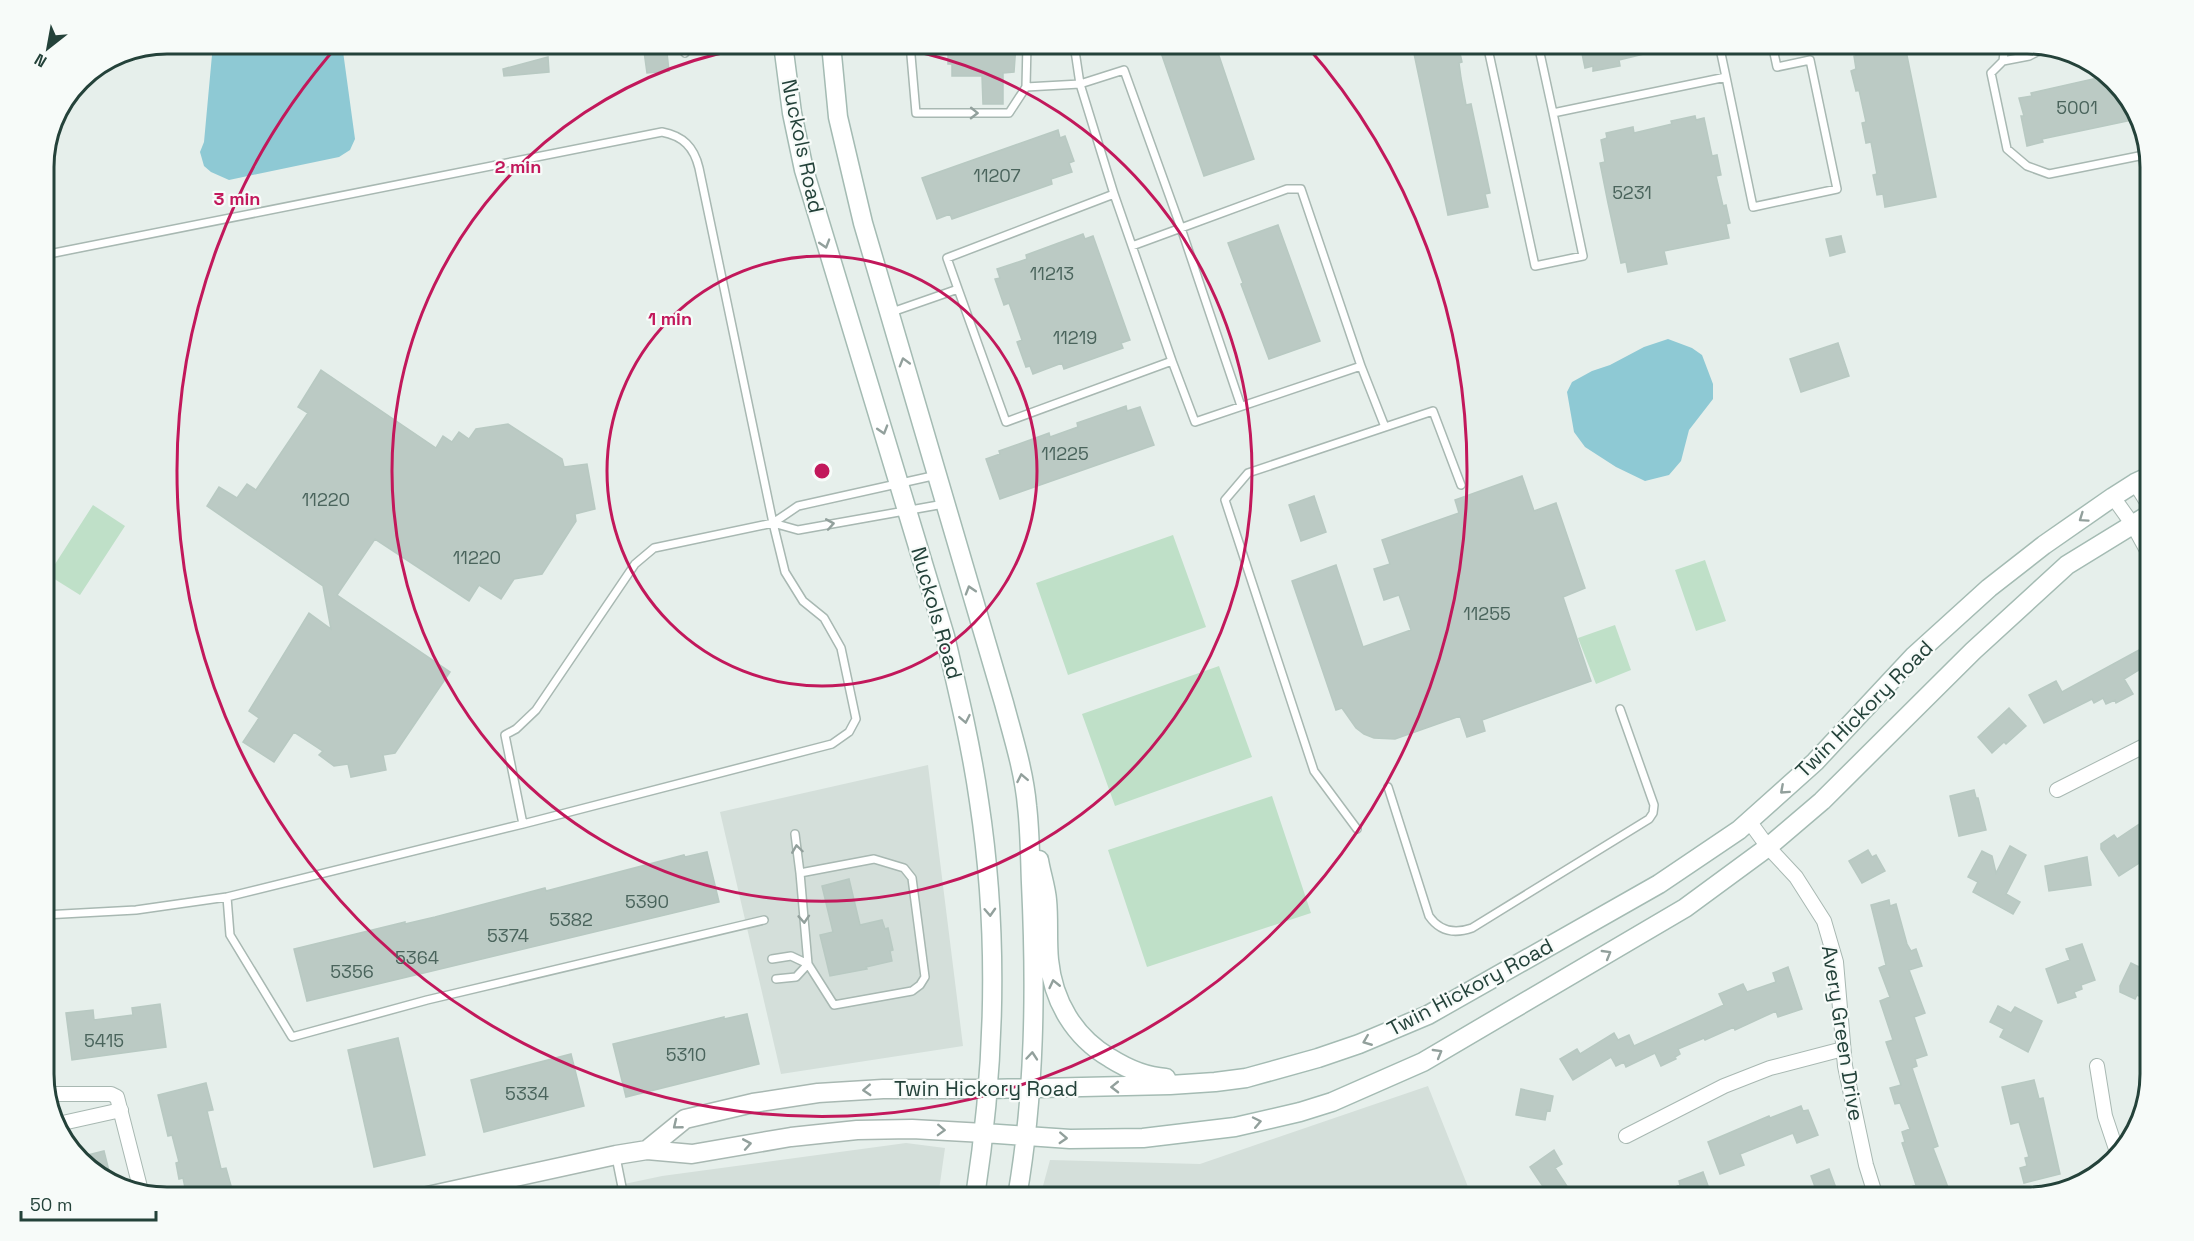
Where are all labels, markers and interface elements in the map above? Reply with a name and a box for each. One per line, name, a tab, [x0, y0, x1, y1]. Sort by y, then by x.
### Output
north arrow	[18, 18, 78, 78]
text: N	[31, 49, 51, 72]
street label: Nuckols Road	[776, 77, 830, 215]
house number: 5001	[2056, 96, 2098, 119]
one-way arrow	[970, 106, 979, 119]
text: 2 min	[495, 155, 541, 178]
house number: 11207	[973, 164, 1021, 187]
house number: 5231	[1612, 181, 1652, 204]
text: 3 min	[214, 187, 260, 210]
one-way arrow	[818, 238, 831, 249]
house number: 11213	[1030, 262, 1074, 285]
text: 1 min	[648, 307, 692, 330]
house number: 11219	[1053, 326, 1097, 349]
one-way arrow	[899, 357, 911, 368]
one-way arrow	[876, 424, 889, 435]
house number: 11225	[1041, 442, 1089, 465]
centre of rings	[812, 461, 832, 481]
house number: 11220	[302, 488, 350, 511]
one-way arrow	[2079, 511, 2090, 522]
one-way arrow	[825, 519, 835, 531]
street label: Nuckols Road	[905, 544, 969, 682]
house number: 11220	[453, 546, 501, 569]
one-way arrow	[965, 585, 977, 596]
house number: 11255	[1463, 602, 1511, 625]
street label: Twin Hickory Road	[1789, 634, 1939, 784]
one-way arrow	[958, 714, 971, 724]
one-way arrow	[1016, 773, 1029, 783]
one-way arrow	[1780, 783, 1791, 794]
one-way arrow	[792, 844, 804, 854]
house number: 5390	[625, 890, 669, 913]
house number: 5382	[549, 908, 593, 931]
one-way arrow	[984, 908, 997, 917]
one-way arrow	[797, 914, 810, 923]
house number: 5374	[487, 924, 529, 947]
street label: Twin Hickory Road	[1382, 932, 1558, 1042]
street label: Avery Green Drive	[1816, 943, 1870, 1123]
house number: 5364	[395, 946, 439, 969]
one-way arrow	[1600, 950, 1611, 962]
house number: 5356	[330, 960, 374, 983]
one-way arrow	[1048, 979, 1061, 989]
house number: 5415	[84, 1029, 124, 1052]
one-way arrow	[1362, 1034, 1373, 1046]
house number: 5310	[666, 1043, 706, 1066]
one-way arrow	[1432, 1049, 1442, 1060]
one-way arrow	[1025, 1051, 1038, 1060]
street label: Twin Hickory Road	[894, 1075, 1078, 1102]
one-way arrow	[1110, 1080, 1119, 1093]
house number: 5334	[505, 1082, 549, 1105]
one-way arrow	[863, 1083, 872, 1096]
one-way arrow	[1252, 1116, 1262, 1129]
one-way arrow	[673, 1118, 684, 1129]
one-way arrow	[936, 1123, 945, 1136]
one-way arrow	[1059, 1132, 1068, 1145]
one-way arrow	[742, 1138, 752, 1151]
scale bar	[21, 1184, 156, 1222]
text: 50 m	[30, 1193, 72, 1216]

